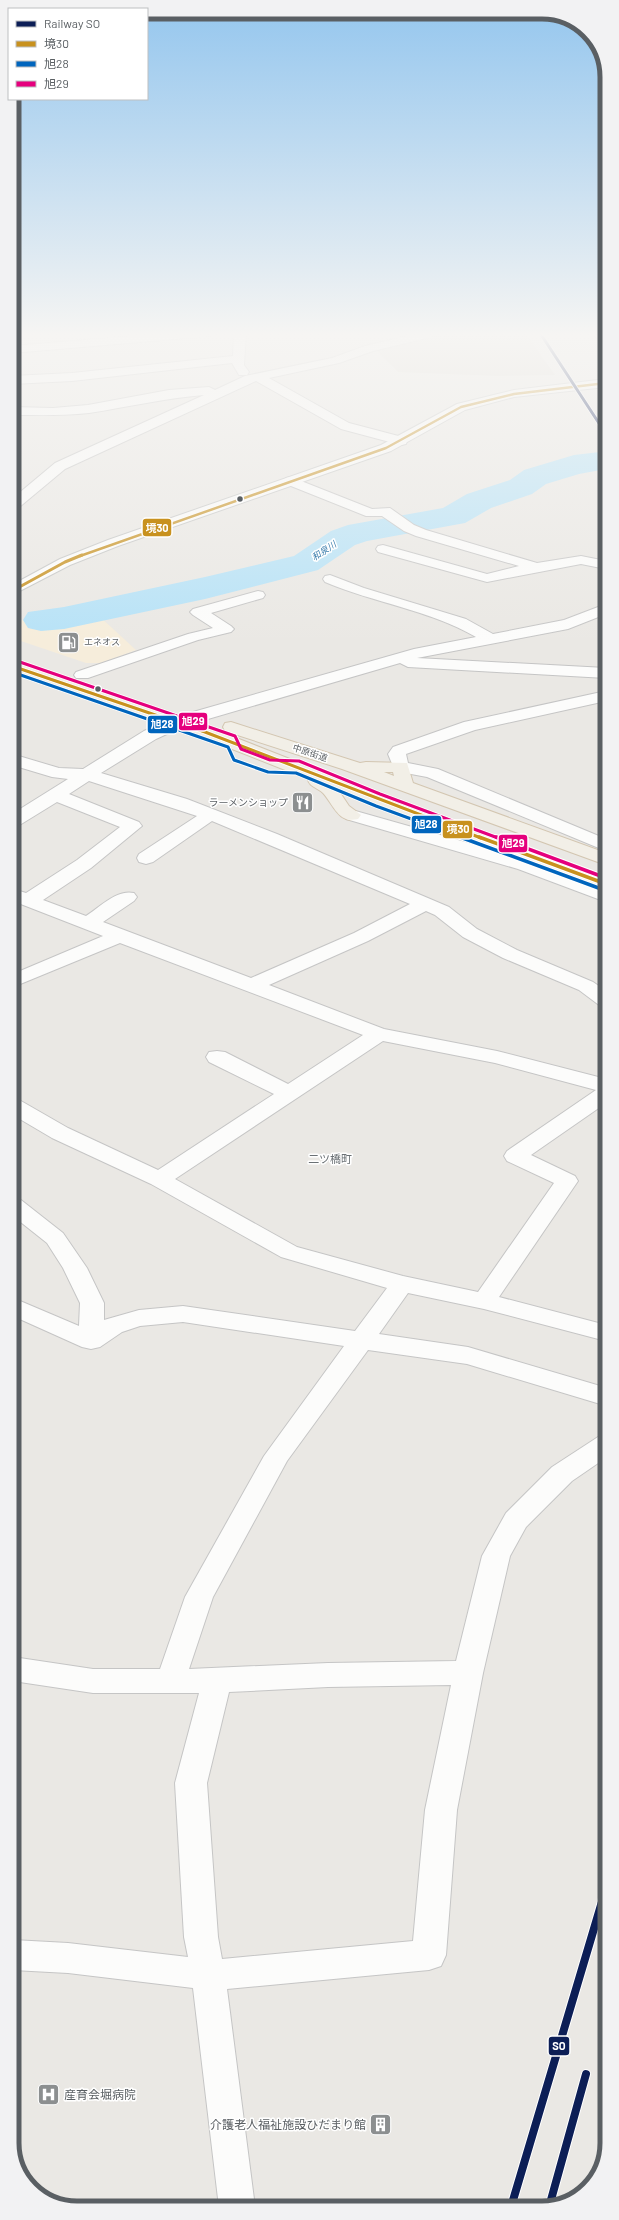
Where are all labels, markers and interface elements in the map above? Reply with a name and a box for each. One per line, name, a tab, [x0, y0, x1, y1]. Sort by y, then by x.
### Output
legend	[8, 8, 148, 100]
text: Railway SO	[44, 16, 100, 30]
text: 境30	[44, 36, 69, 50]
text: 旭28	[44, 56, 69, 70]
text: 旭29	[44, 76, 69, 90]
unlabelled marker	[235, 494, 245, 504]
line badge: 境30	[142, 518, 172, 537]
text: 境30	[145, 521, 169, 534]
water label: 和泉川	[309, 538, 339, 563]
fuel station icon: エネオス	[55, 629, 81, 655]
place label: エネオス	[84, 636, 120, 647]
unlabelled marker	[93, 684, 103, 694]
line badge: 旭29	[178, 712, 208, 731]
text: 旭29	[181, 714, 205, 727]
line badge: 旭28	[147, 715, 178, 734]
text: 旭28	[150, 717, 174, 730]
street label: 中原街道	[291, 742, 329, 763]
restaurant icon: ラーメンショップ	[290, 789, 316, 815]
place label: ラーメンショップ	[208, 796, 288, 808]
line badge: 旭28	[411, 815, 442, 834]
text: 旭28	[414, 817, 438, 830]
line badge: 境30	[442, 820, 473, 839]
text: 境30	[446, 822, 470, 835]
line badge: 旭29	[498, 834, 528, 853]
text: 旭29	[501, 836, 525, 849]
district label: 二ツ橋町	[308, 1152, 352, 1165]
line badge: SO	[548, 2036, 570, 2056]
text: SO	[552, 2039, 566, 2052]
hospital icon: 産育会堀病院	[35, 2082, 61, 2108]
place label: 産育会堀病院	[64, 2087, 136, 2101]
building icon: 介護老人福祉施設ひだまり館	[368, 2112, 394, 2138]
place label: 介護老人福祉施設ひだまり館	[210, 2117, 366, 2131]

